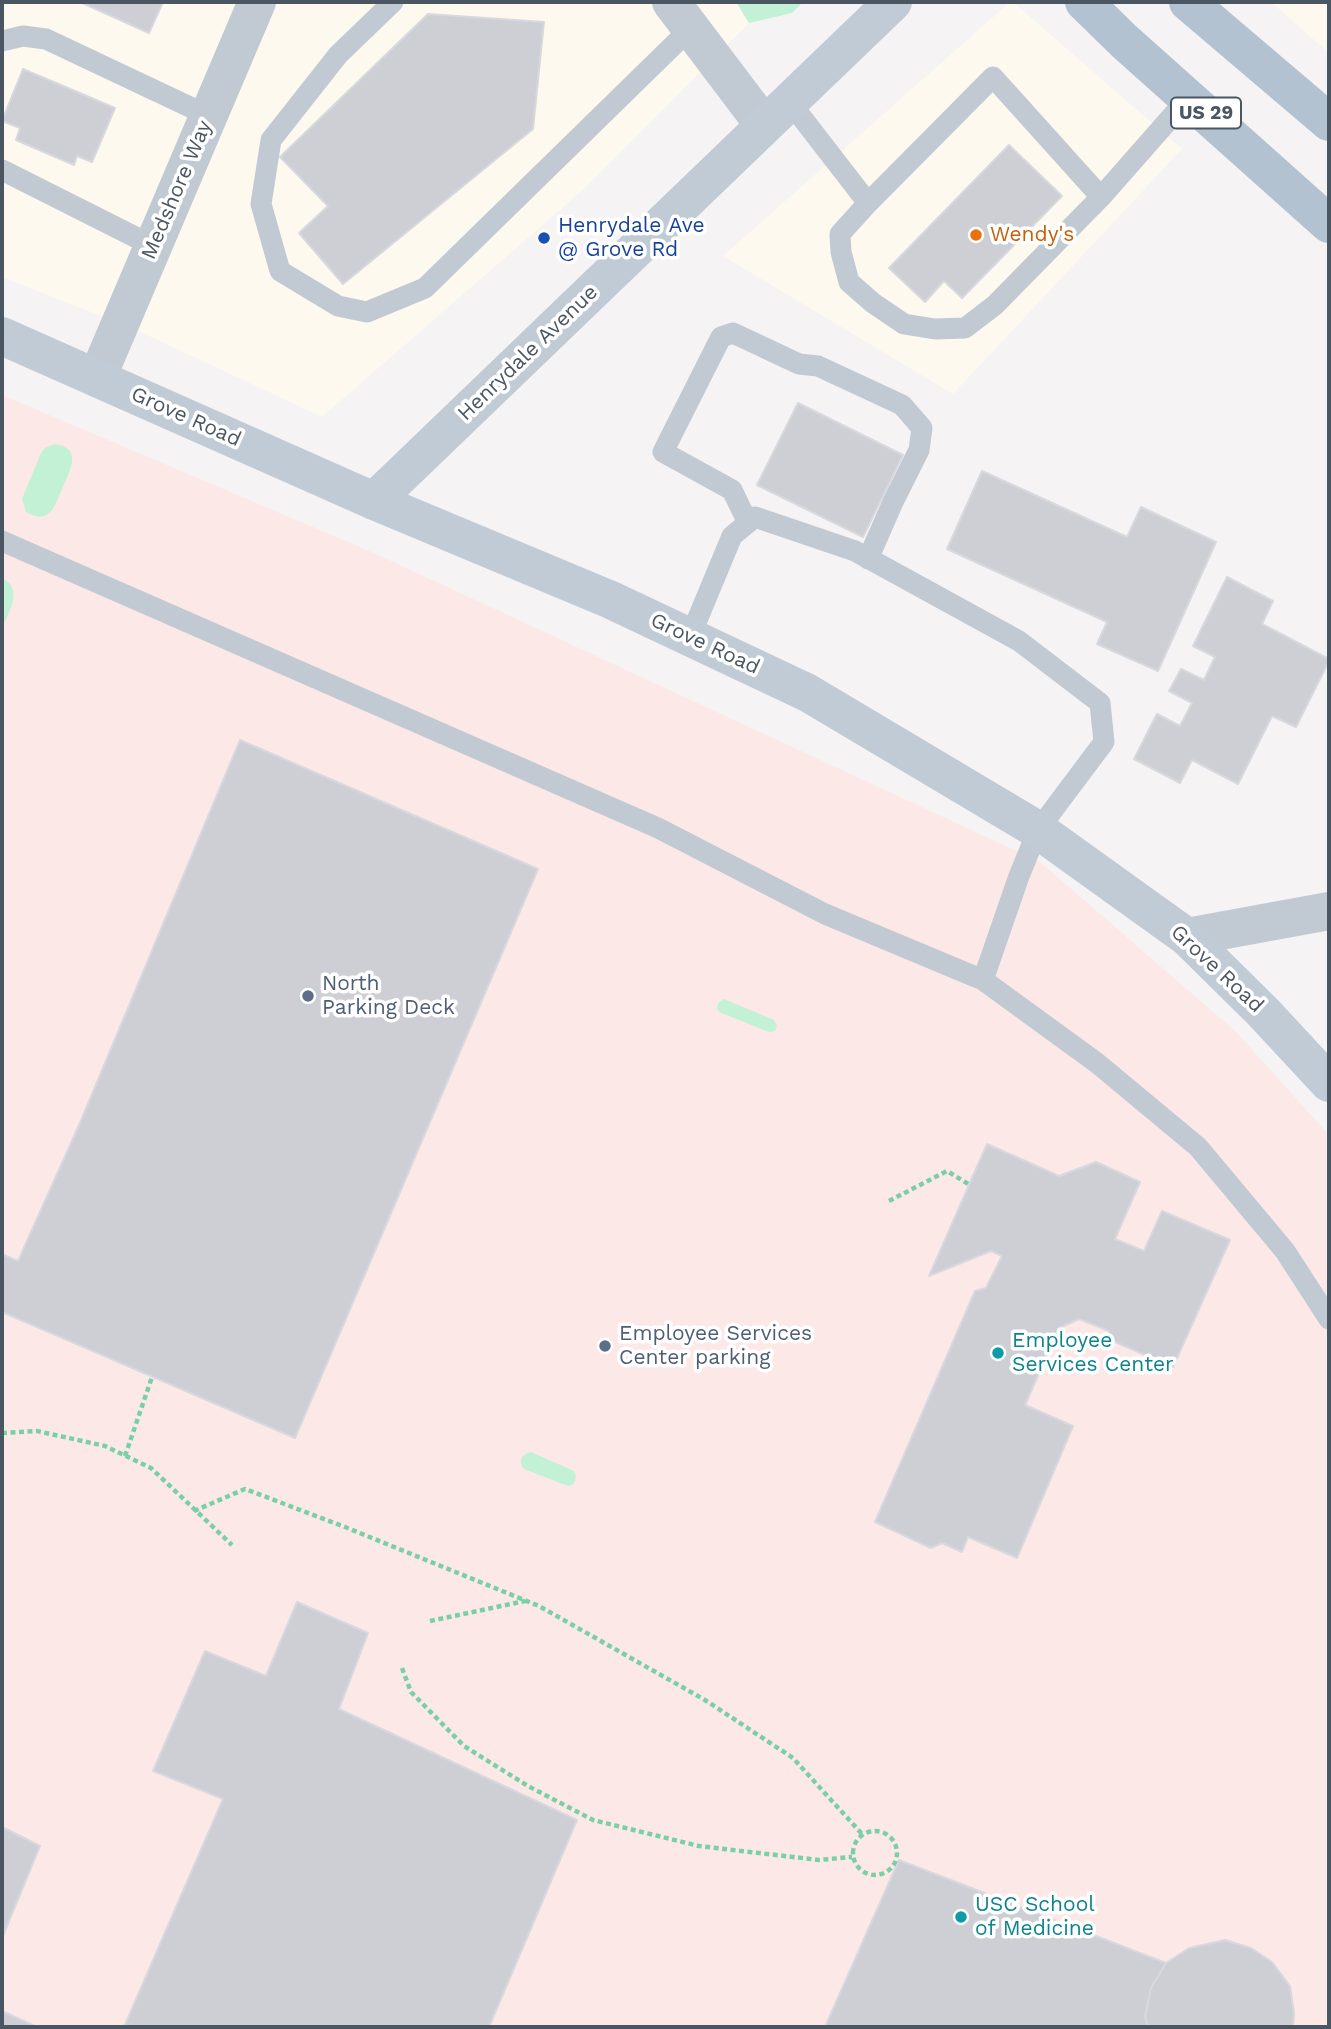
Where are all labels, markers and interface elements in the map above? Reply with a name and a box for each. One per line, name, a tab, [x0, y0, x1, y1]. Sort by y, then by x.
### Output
road number: US 29	[1171, 97, 1241, 128]
street label: Medshore Way	[136, 117, 218, 263]
place label: Henrydale Ave @ Grove Rd	[558, 213, 705, 263]
place label: Wendy's	[990, 222, 1074, 248]
marker: Wendy's	[968, 227, 984, 243]
marker: Henrydale Ave @ Grove Rd	[536, 230, 552, 246]
street label: Henrydale Avenue	[453, 280, 603, 426]
street label: Grove Road	[127, 382, 245, 452]
street label: Grove Road	[646, 608, 764, 680]
street label: Grove Road	[1165, 920, 1269, 1018]
place label: North Parking Deck	[322, 971, 455, 1021]
marker: North Parking Deck	[300, 988, 316, 1004]
place label: Employee Services Center parking	[619, 1321, 812, 1371]
place label: Employee Services Center	[1012, 1328, 1174, 1378]
marker: Employee Services Center parking	[597, 1338, 613, 1354]
marker: Employee Services Center	[990, 1345, 1006, 1361]
place label: USC School of Medicine	[975, 1892, 1095, 1942]
marker: USC School of Medicine	[953, 1909, 969, 1925]

